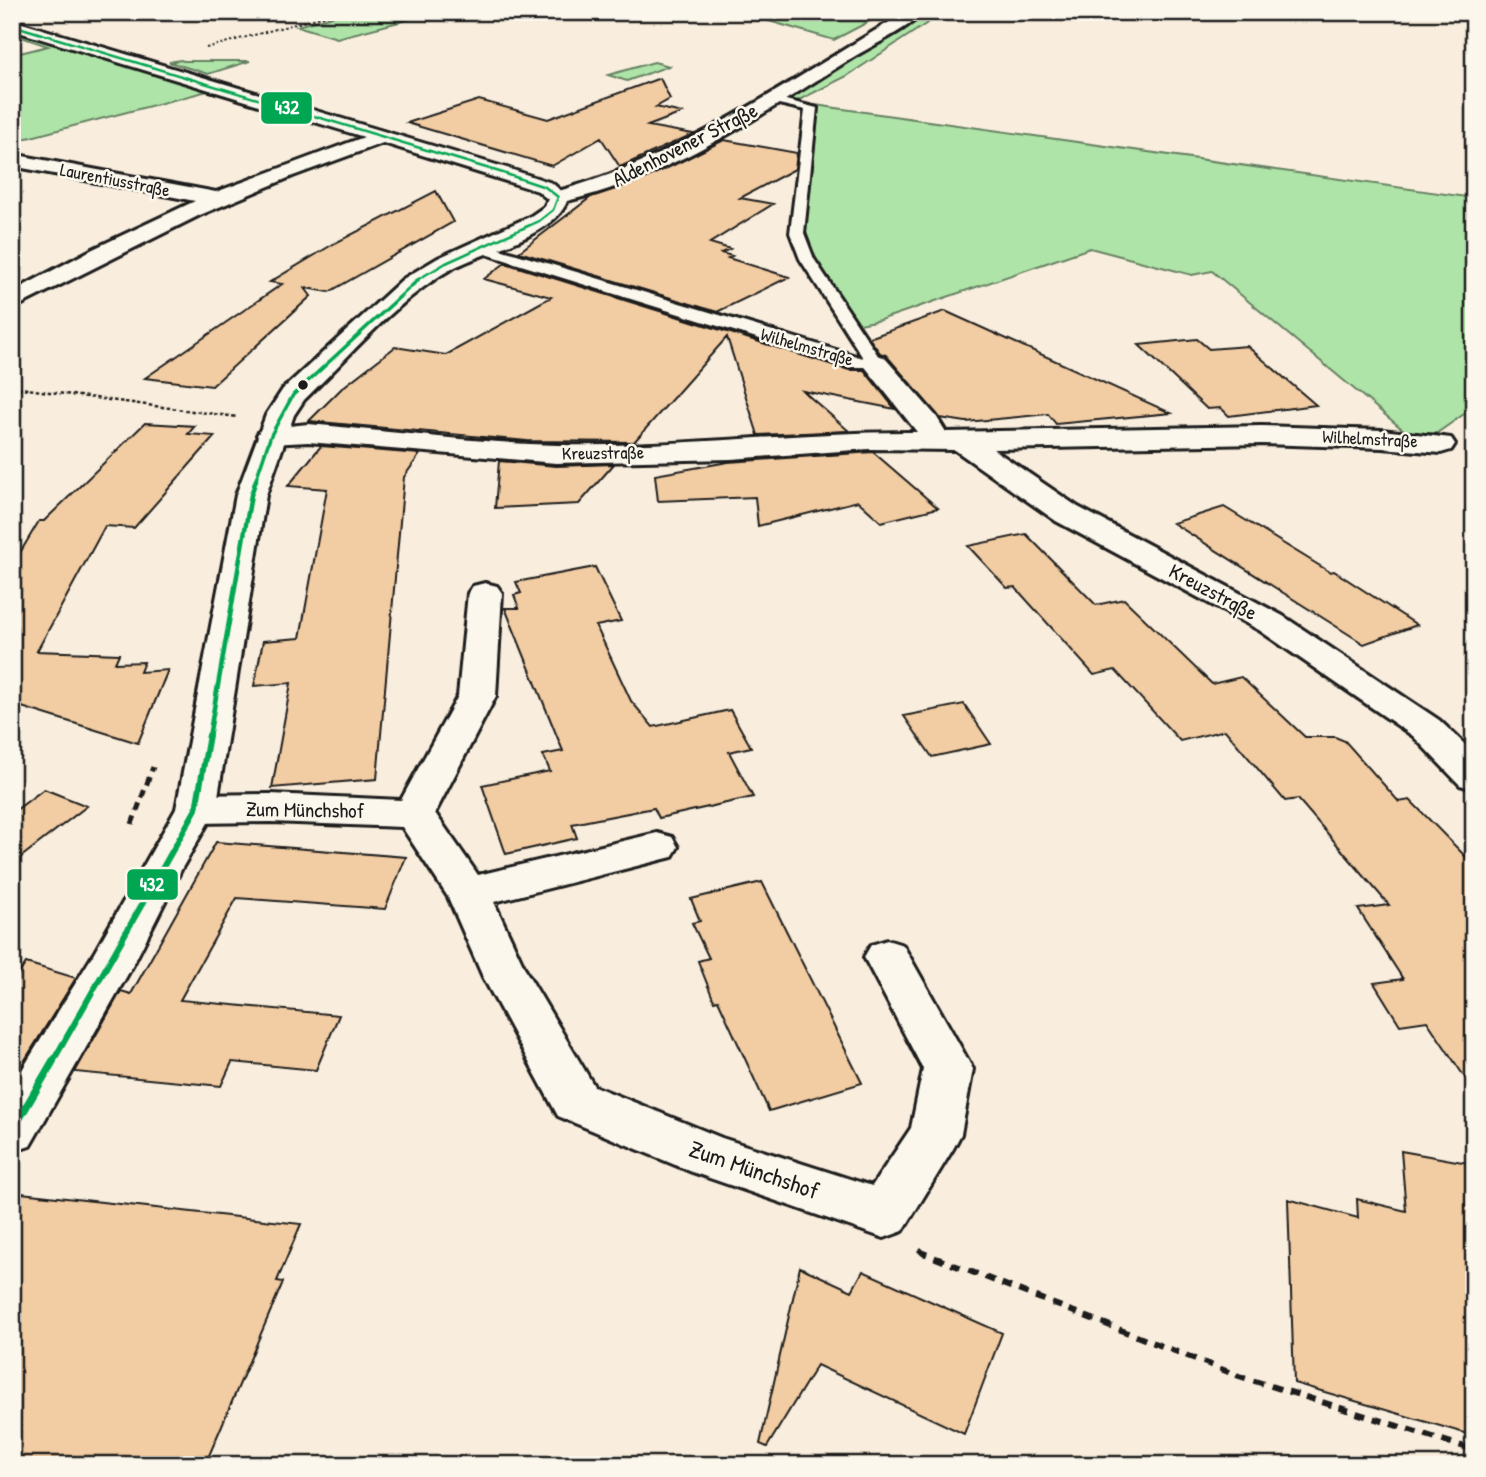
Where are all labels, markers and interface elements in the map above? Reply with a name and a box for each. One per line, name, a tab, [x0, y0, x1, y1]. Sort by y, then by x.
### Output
line badge: 432	[260, 91, 313, 125]
text: 432	[275, 94, 299, 120]
street label: Aldenhovener Straße	[607, 95, 762, 194]
street label: Laurentiusstraße	[58, 157, 172, 202]
street label: Wilhelmstraße	[758, 321, 856, 372]
unlabelled marker	[296, 378, 310, 392]
street label: Wilhelmstraße	[1322, 424, 1418, 453]
street label: Kreuzstraße	[562, 439, 644, 466]
street label: Kreuzstraße	[1164, 556, 1262, 627]
street label: Zum Münchshof	[246, 794, 365, 825]
line badge: 432	[126, 868, 179, 901]
text: 432	[140, 871, 164, 897]
street label: Zum Münchshof	[685, 1132, 824, 1206]

